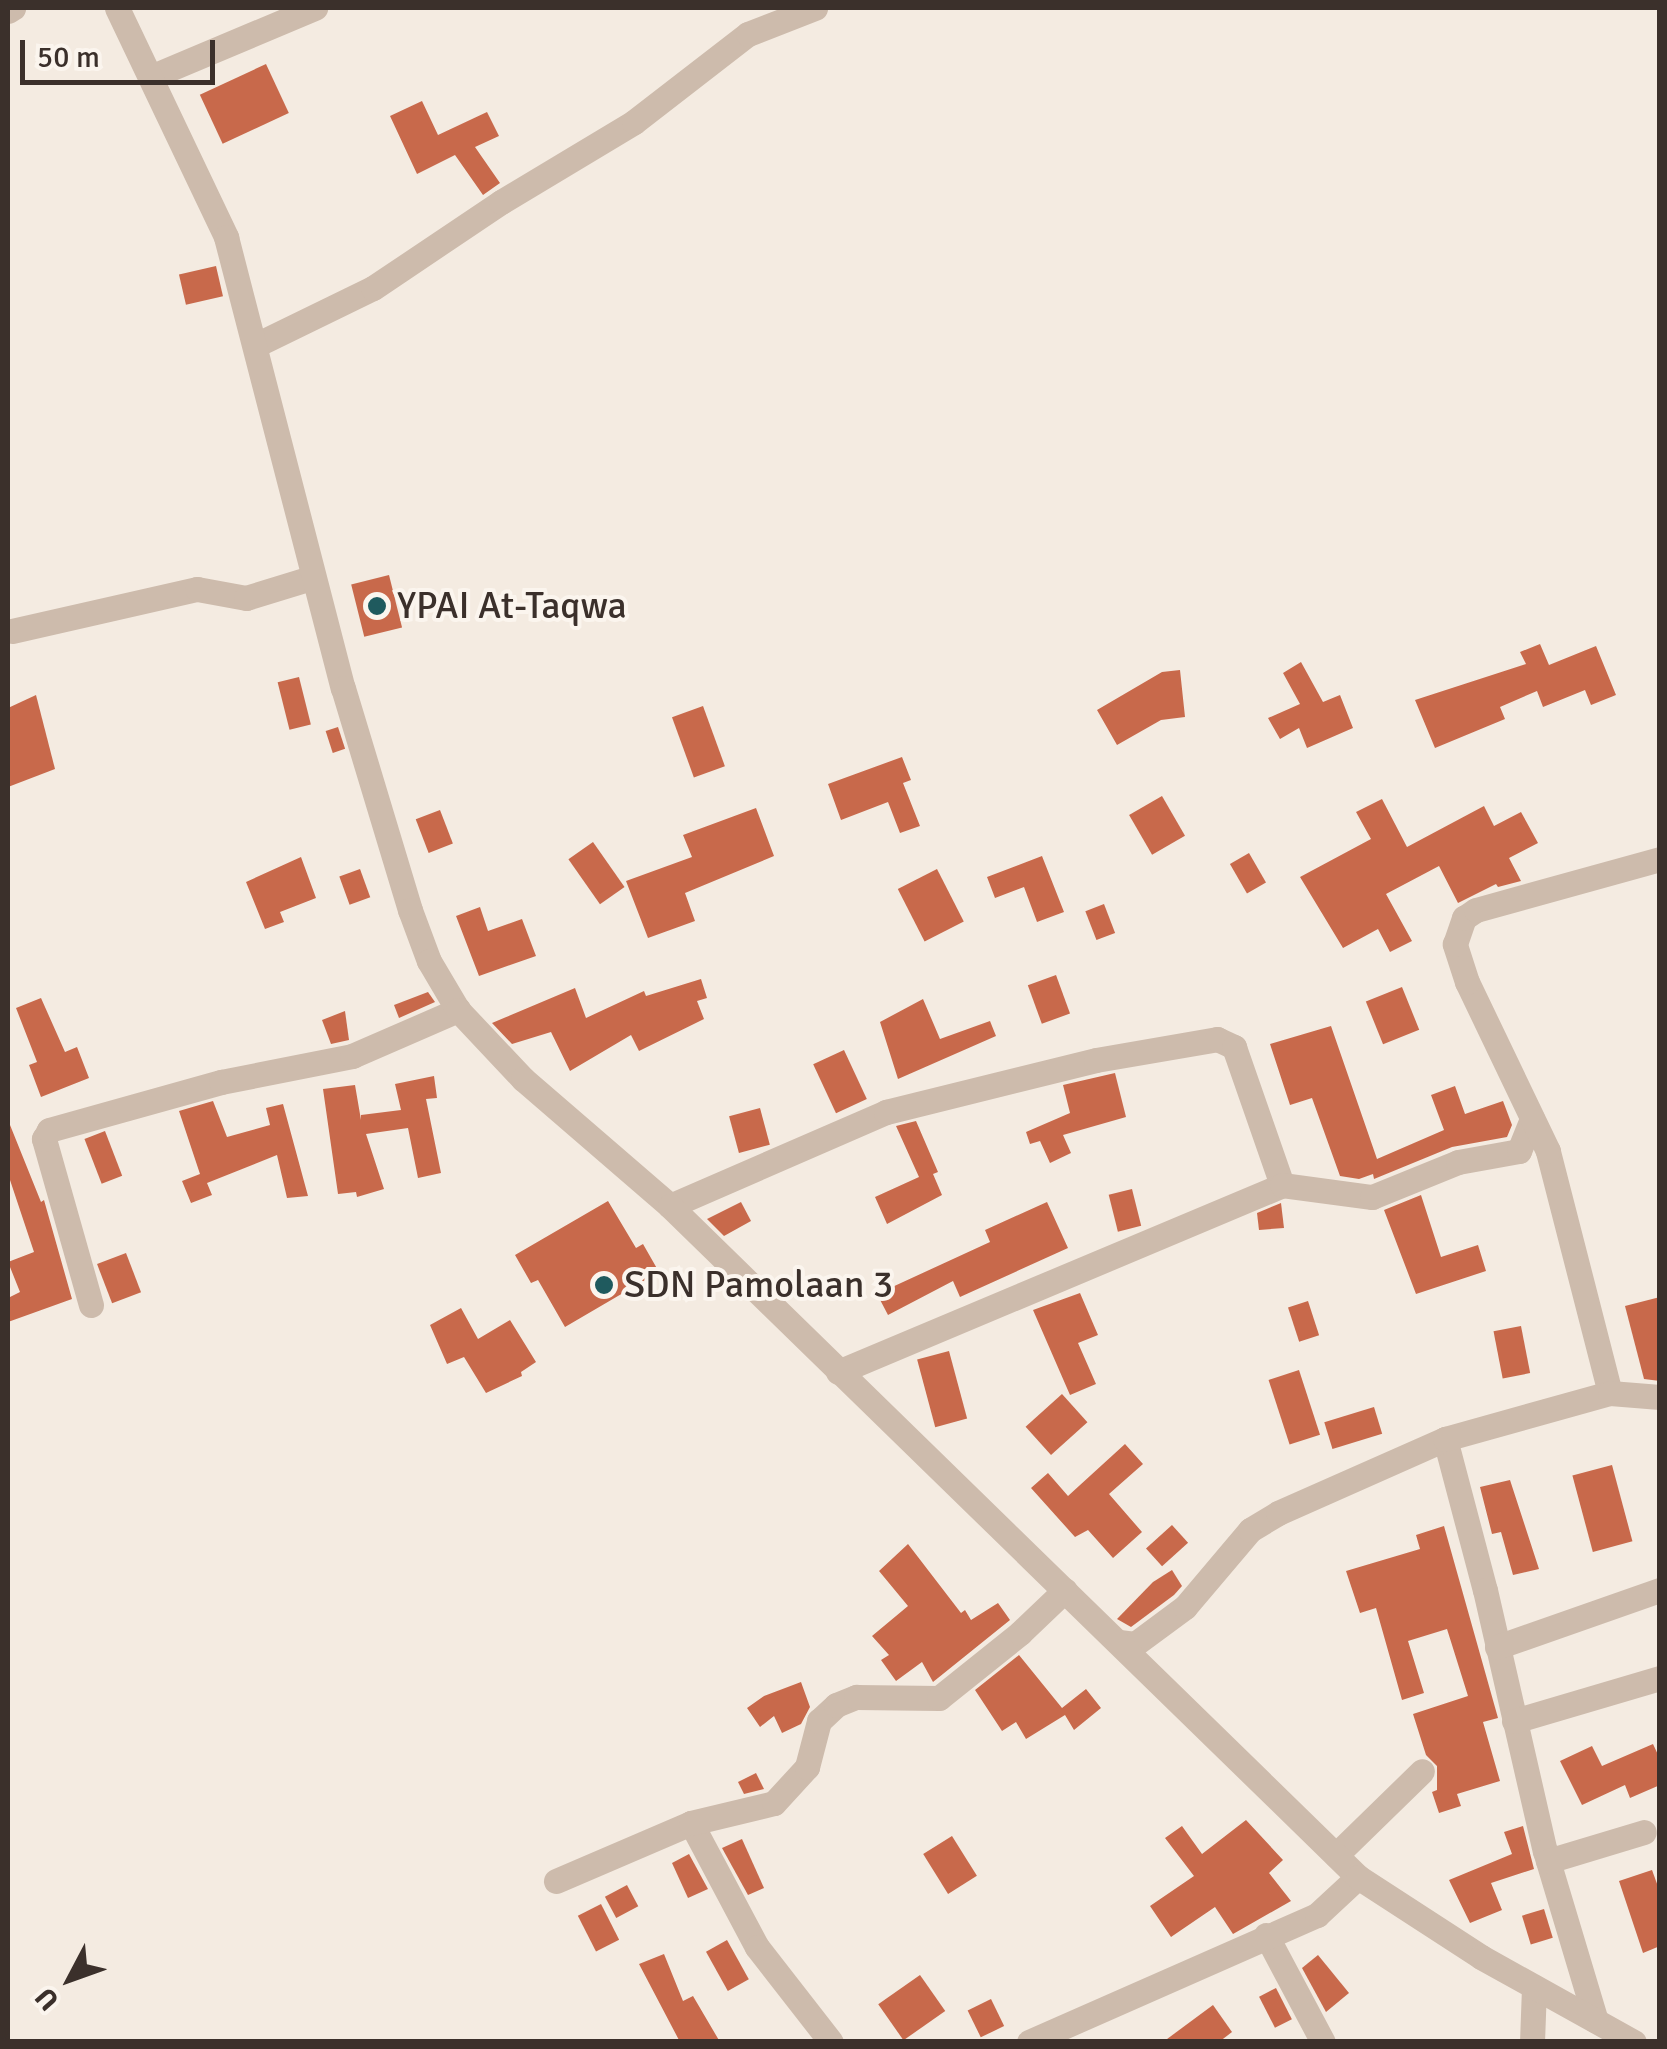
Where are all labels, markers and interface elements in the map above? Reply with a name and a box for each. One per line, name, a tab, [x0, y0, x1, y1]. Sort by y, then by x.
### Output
scale bar	[25, 20, 220, 82]
text: 50 m	[37, 39, 100, 76]
place label: YPAI At-Taqwa	[397, 583, 627, 629]
marker: YPAI At-Taqwa	[366, 595, 388, 617]
place label: SDN Pamolaan 3	[624, 1262, 893, 1308]
marker: SDN Pamolaan 3	[593, 1274, 615, 1296]
north arrow	[20, 1929, 120, 2029]
text: U	[28, 1980, 66, 2017]

